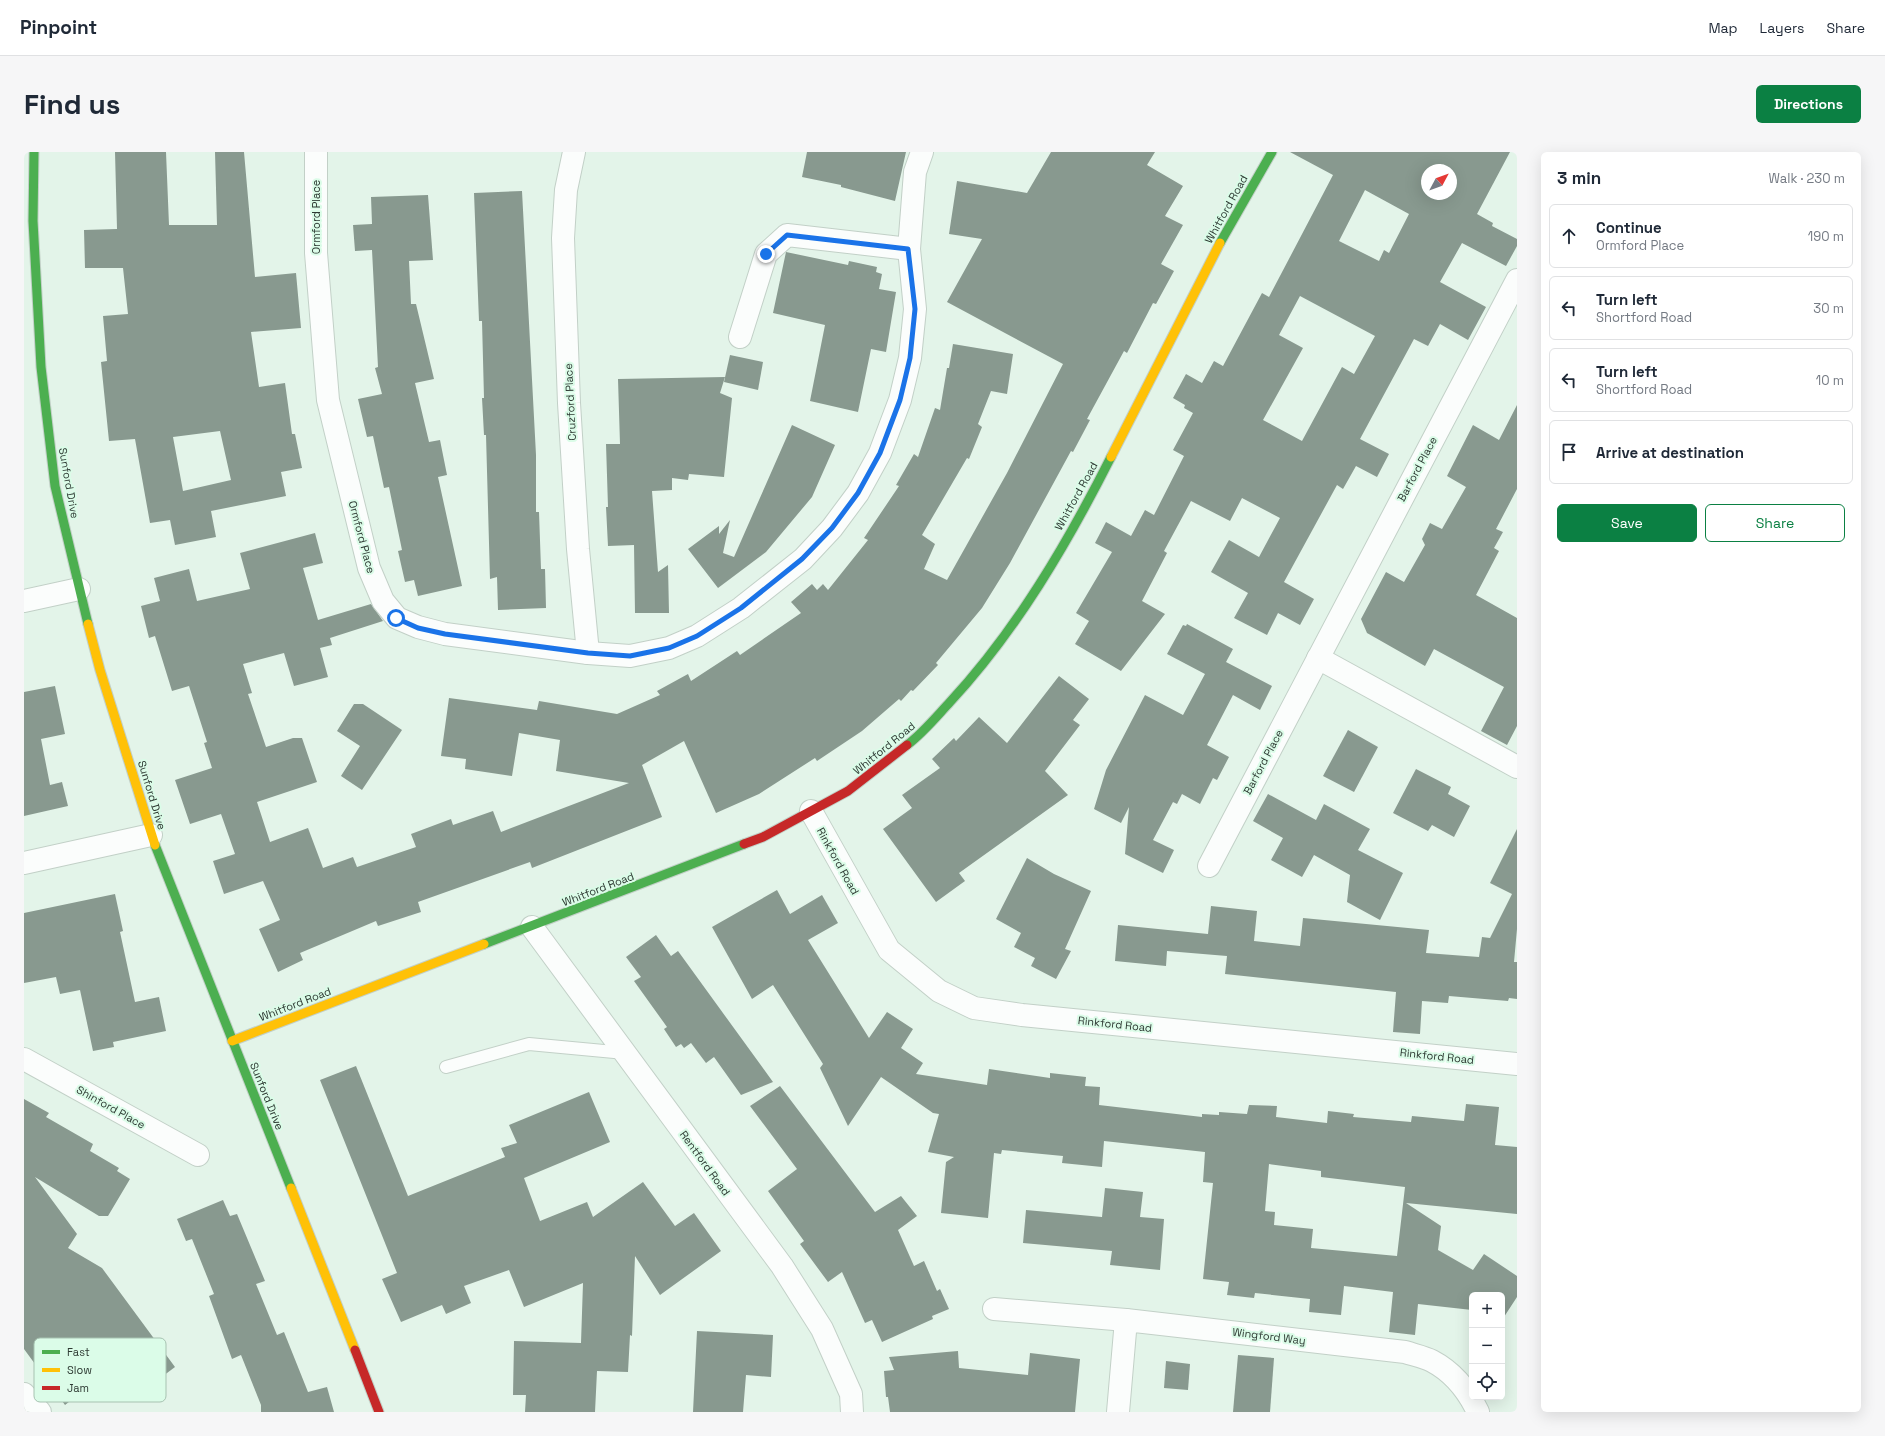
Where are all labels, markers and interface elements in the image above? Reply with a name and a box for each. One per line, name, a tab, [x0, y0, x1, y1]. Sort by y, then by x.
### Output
text: Pinpoint	[20, 15, 97, 40]
text: Map	[1708, 19, 1738, 37]
text: Layers	[1760, 19, 1804, 37]
text: Share	[1826, 19, 1865, 37]
button: Directions	[1756, 85, 1861, 123]
text: Find us	[24, 86, 121, 122]
north arrow	[1421, 164, 1457, 200]
text: 3 min	[1557, 167, 1601, 189]
text: Walk · 230 m	[1768, 170, 1845, 187]
street label: Whitford Road	[1201, 172, 1251, 246]
street label: Ormford Place	[309, 180, 323, 254]
text: Continue	[1596, 218, 1662, 237]
icon: ahead	[1558, 225, 1580, 247]
text: 190 m	[1808, 228, 1844, 245]
text: Ormford Place	[1596, 237, 1684, 254]
route end	[757, 245, 775, 263]
text: Turn left	[1596, 290, 1658, 309]
icon: left	[1558, 297, 1580, 319]
text: 30 m	[1813, 300, 1844, 317]
text: Shortford Road	[1596, 309, 1692, 326]
text: Turn left	[1596, 362, 1658, 381]
street label: Cruzford Place	[561, 363, 579, 441]
icon: left	[1558, 369, 1580, 391]
text: 10 m	[1816, 372, 1844, 389]
text: Shortford Road	[1596, 381, 1692, 398]
street label: Barford Place	[1394, 434, 1440, 504]
icon: arrive	[1558, 441, 1580, 463]
text: Arrive at destination	[1596, 443, 1744, 462]
street label: Sunford Drive	[56, 446, 82, 520]
street label: Whitford Road	[1051, 459, 1101, 533]
street label: Ormford Place	[346, 499, 378, 575]
button: Save	[1557, 504, 1697, 542]
button: Share	[1705, 504, 1845, 542]
route start	[387, 609, 405, 627]
street label: Whitford Road	[850, 719, 918, 777]
street label: Barford Place	[1240, 727, 1286, 797]
street label: Sunford Drive	[135, 759, 169, 831]
street label: Rinkford Road	[814, 825, 862, 897]
street label: Whitford Road	[560, 869, 636, 909]
street label: Whitford Road	[257, 984, 333, 1024]
street label: Rinkford Road	[1077, 1013, 1153, 1035]
street label: Rinkford Road	[1399, 1045, 1475, 1067]
street label: Sunford Drive	[247, 1060, 287, 1132]
street label: Shinford Place	[74, 1082, 148, 1132]
street label: Rentford Road	[677, 1128, 733, 1198]
map controls	[1469, 1292, 1505, 1400]
button: +	[1469, 1292, 1505, 1328]
street label: Wingford Way	[1232, 1325, 1306, 1347]
button: −	[1469, 1328, 1505, 1364]
legend	[34, 1338, 166, 1402]
text: Fast	[67, 1345, 90, 1359]
text: Slow	[67, 1363, 92, 1377]
button: locate	[1469, 1364, 1505, 1400]
text: Jam	[67, 1381, 89, 1395]

